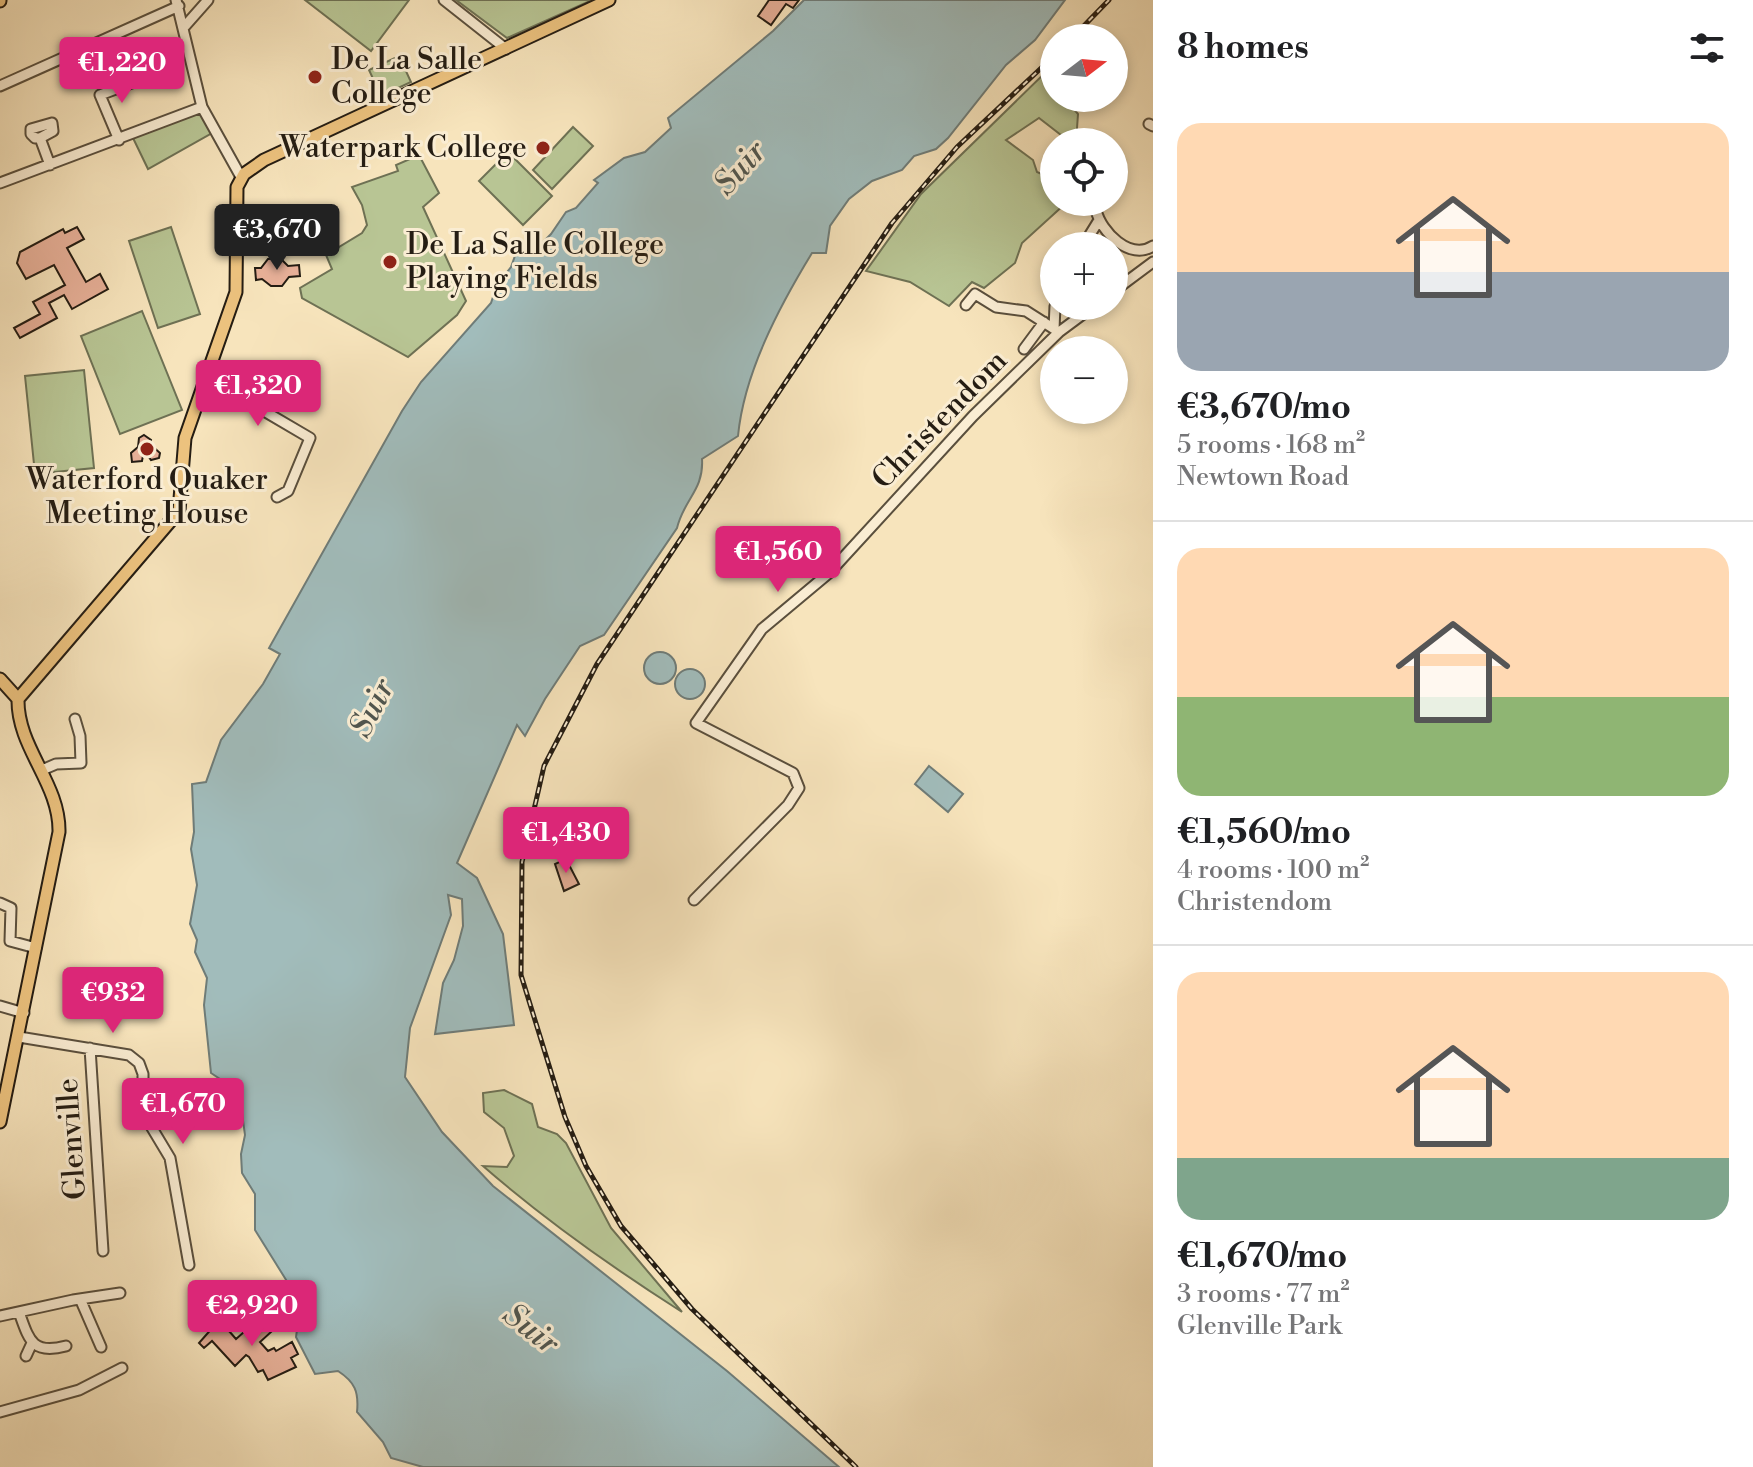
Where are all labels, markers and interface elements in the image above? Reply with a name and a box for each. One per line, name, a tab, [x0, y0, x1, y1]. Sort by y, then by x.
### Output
north arrow	[1040, 24, 1128, 112]
map controls	[1040, 24, 1128, 424]
icon: filters	[1685, 26, 1729, 70]
text: 8 homes	[1177, 27, 1309, 69]
pin: €1,220	[57, 37, 187, 105]
place label: De La Salle College	[331, 41, 482, 113]
text: €1,220	[77, 47, 167, 79]
marker: De La Salle College	[306, 68, 324, 86]
button: locate	[1040, 128, 1128, 216]
place label: Waterpark College	[279, 129, 527, 167]
water label: Suir	[705, 131, 776, 204]
marker: Waterpark College	[534, 139, 552, 157]
icon: home	[1381, 175, 1525, 319]
pin: €3,670	[212, 204, 342, 272]
text: €3,670	[232, 214, 322, 246]
place label: De La Salle College Playing Fields	[406, 226, 664, 298]
button: +	[1040, 232, 1128, 320]
marker: De La Salle College Playing Fields	[381, 253, 399, 271]
button: −	[1040, 336, 1128, 424]
street label: Christendom	[864, 342, 1016, 498]
pin: €1,320	[193, 360, 323, 428]
text: €1,320	[214, 370, 302, 402]
text: €3,670/mo	[1177, 387, 1351, 429]
text: 5 rooms · 168 m²	[1177, 429, 1365, 461]
marker: Waterford Quaker Meeting House	[138, 440, 156, 458]
place label: Waterford Quaker Meeting House	[25, 461, 268, 533]
text: Newtown Road	[1177, 461, 1349, 493]
pin: €1,560	[713, 526, 843, 594]
text: €1,560	[733, 536, 823, 568]
icon: home	[1381, 600, 1525, 744]
water label: Suir	[340, 671, 404, 744]
pin: €1,430	[501, 807, 631, 875]
text: €1,560/mo	[1177, 812, 1351, 854]
text: €1,430	[521, 817, 611, 849]
text: 4 rooms · 100 m²	[1177, 854, 1369, 886]
text: Christendom	[1177, 886, 1332, 918]
pin: €932	[66, 967, 160, 1035]
text: €932	[80, 977, 146, 1009]
icon: home	[1381, 1024, 1525, 1168]
street label: Glenville	[49, 1077, 95, 1201]
pin: €1,670	[118, 1078, 248, 1146]
text: €1,670	[140, 1088, 226, 1120]
text: €1,670/mo	[1177, 1236, 1347, 1278]
text: 3 rooms · 77 m²	[1177, 1278, 1349, 1310]
pin: €2,920	[187, 1280, 317, 1348]
text: €2,920	[206, 1290, 298, 1322]
water label: Suir	[495, 1295, 568, 1364]
text: Glenville Park	[1177, 1310, 1342, 1342]

